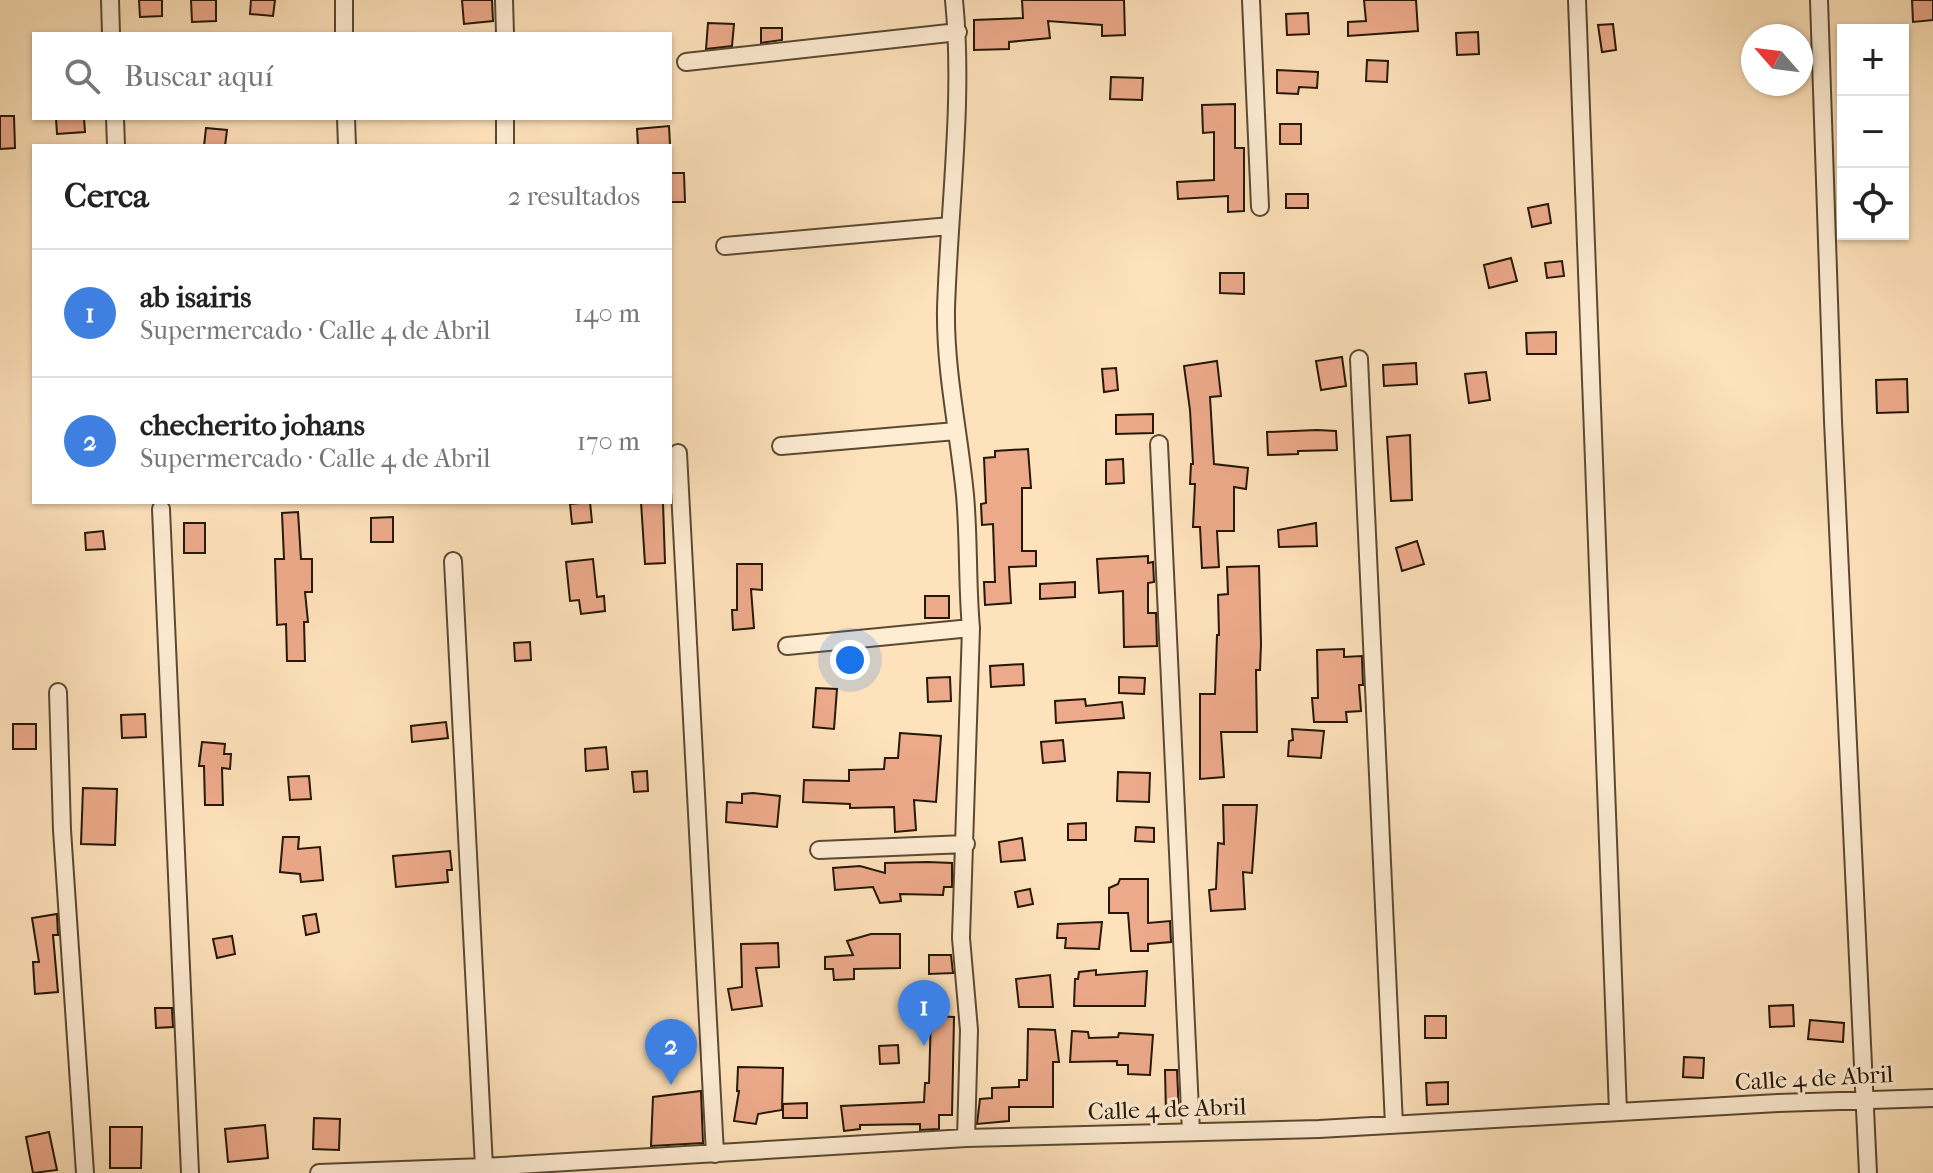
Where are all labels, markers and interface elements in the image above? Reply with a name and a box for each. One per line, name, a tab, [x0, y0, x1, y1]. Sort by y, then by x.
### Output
north arrow	[1741, 24, 1813, 96]
map controls	[1837, 24, 1909, 240]
button: +	[1837, 24, 1909, 96]
search box	[32, 32, 672, 120]
icon: search	[60, 54, 104, 98]
text: Buscar aquí	[124, 59, 273, 94]
button: −	[1837, 96, 1909, 168]
button: locate	[1837, 168, 1909, 240]
text: Cerca	[64, 176, 149, 216]
text: 2 resultados	[508, 181, 640, 212]
text: ab isairis	[140, 280, 251, 315]
text: 1	[85, 298, 95, 329]
text: 140 m	[574, 298, 640, 329]
text: Supermercado · Calle 4 de Abril	[140, 315, 491, 346]
text: checherito johans	[140, 408, 365, 443]
text: 2	[83, 426, 97, 457]
text: 170 m	[577, 426, 640, 457]
text: Supermercado · Calle 4 de Abril	[140, 443, 491, 474]
your location	[830, 640, 870, 680]
pin: 1	[898, 980, 950, 1046]
pin: 2	[645, 1019, 697, 1085]
street label: Calle 4 de Abril	[1734, 1060, 1894, 1096]
street label: Calle 4 de Abril	[1087, 1092, 1247, 1126]

